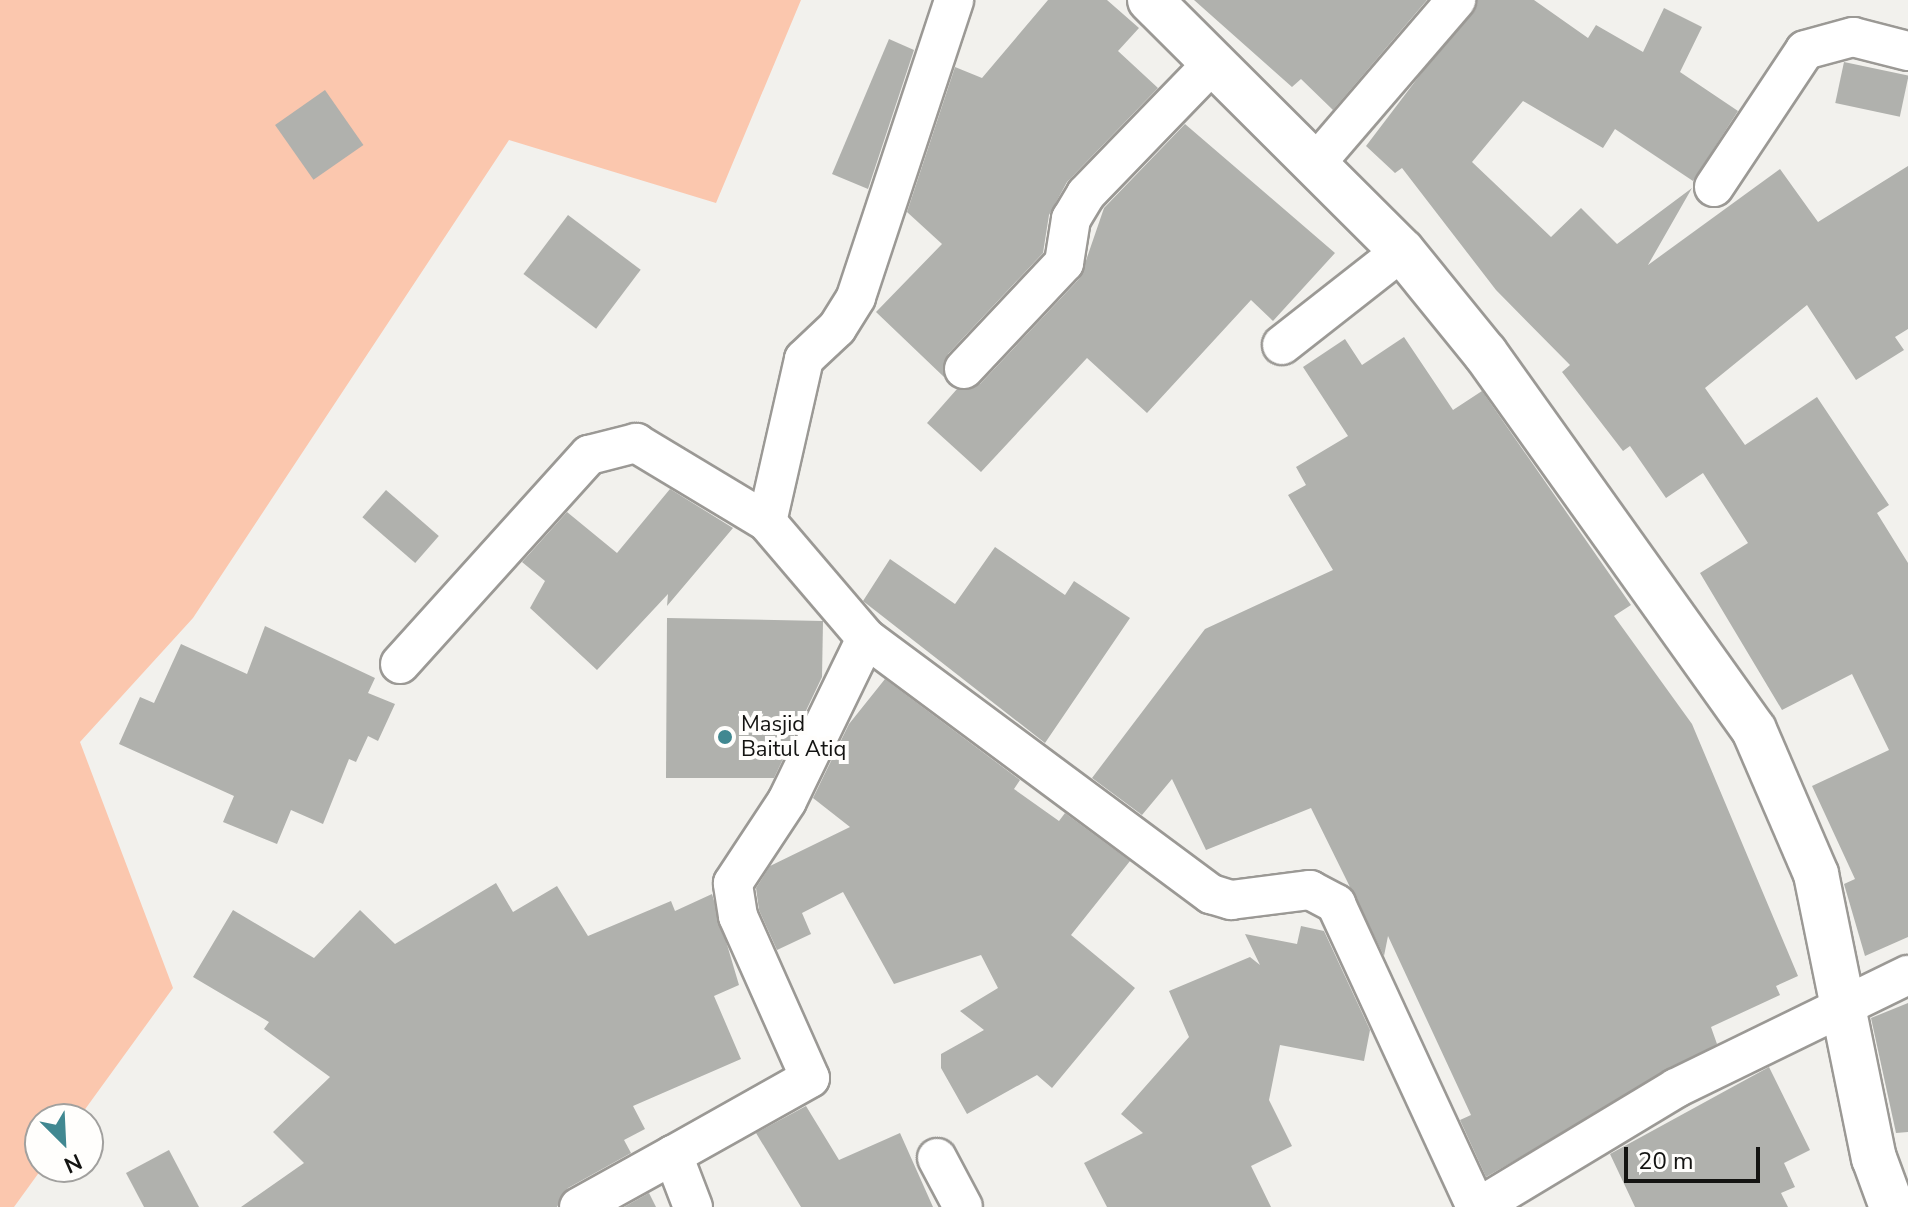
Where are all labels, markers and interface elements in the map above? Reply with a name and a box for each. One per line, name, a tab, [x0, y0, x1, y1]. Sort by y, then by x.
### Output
place label: Masjid Baitul Atiq	[741, 711, 846, 762]
marker: Masjid Baitul Atiq	[716, 728, 734, 746]
north arrow	[24, 1103, 104, 1183]
scale bar	[1628, 1131, 1764, 1181]
text: 20 m	[1638, 1145, 1694, 1177]
text: N	[59, 1146, 87, 1180]

